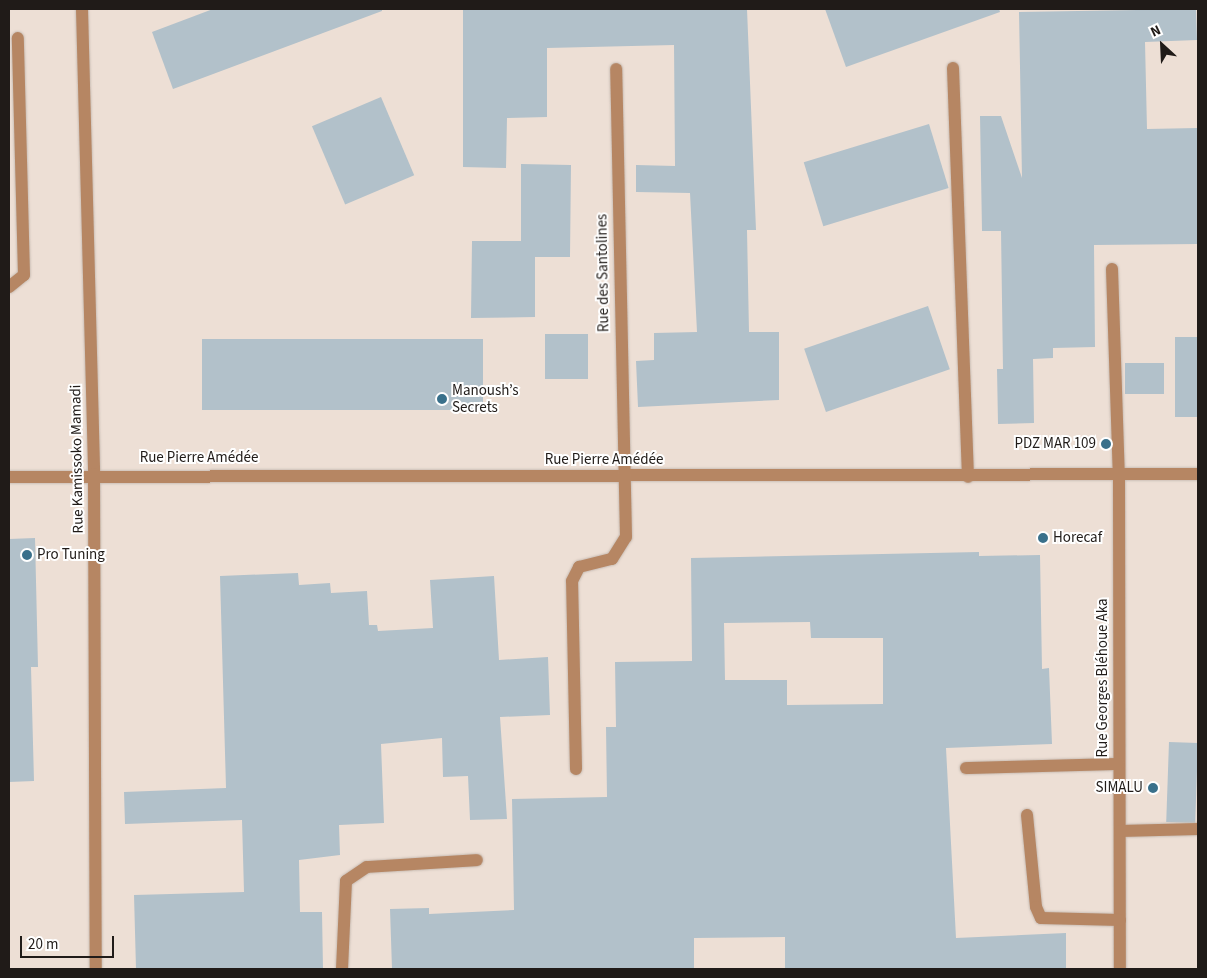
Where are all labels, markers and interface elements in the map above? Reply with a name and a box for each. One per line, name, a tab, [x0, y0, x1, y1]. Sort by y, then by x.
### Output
north arrow	[1137, 20, 1187, 70]
text: N	[1147, 20, 1164, 42]
street label: Rue des Santolines	[593, 214, 613, 332]
place label: Manoush’s Secrets	[452, 381, 519, 416]
street label: Rue Kamissoko Mamadi	[67, 384, 87, 534]
marker: Manoush’s Secrets	[436, 393, 448, 405]
place label: PDZ MAR 109	[1015, 435, 1096, 453]
marker: PDZ MAR 109	[1100, 438, 1112, 450]
street label: Rue Pierre Amédée	[140, 449, 258, 467]
street label: Rue Pierre Amédée	[545, 451, 663, 469]
place label: Horecaf	[1053, 529, 1102, 547]
marker: Horecaf	[1037, 532, 1049, 544]
place label: Pro Tuning	[37, 546, 105, 564]
marker: Pro Tuning	[21, 549, 33, 561]
street label: Rue Georges Bléhoue Aka	[1094, 598, 1112, 758]
place label: SIMALU	[1095, 779, 1143, 797]
marker: SIMALU	[1147, 782, 1159, 794]
scale bar	[22, 926, 116, 958]
text: 20 m	[28, 934, 58, 955]

